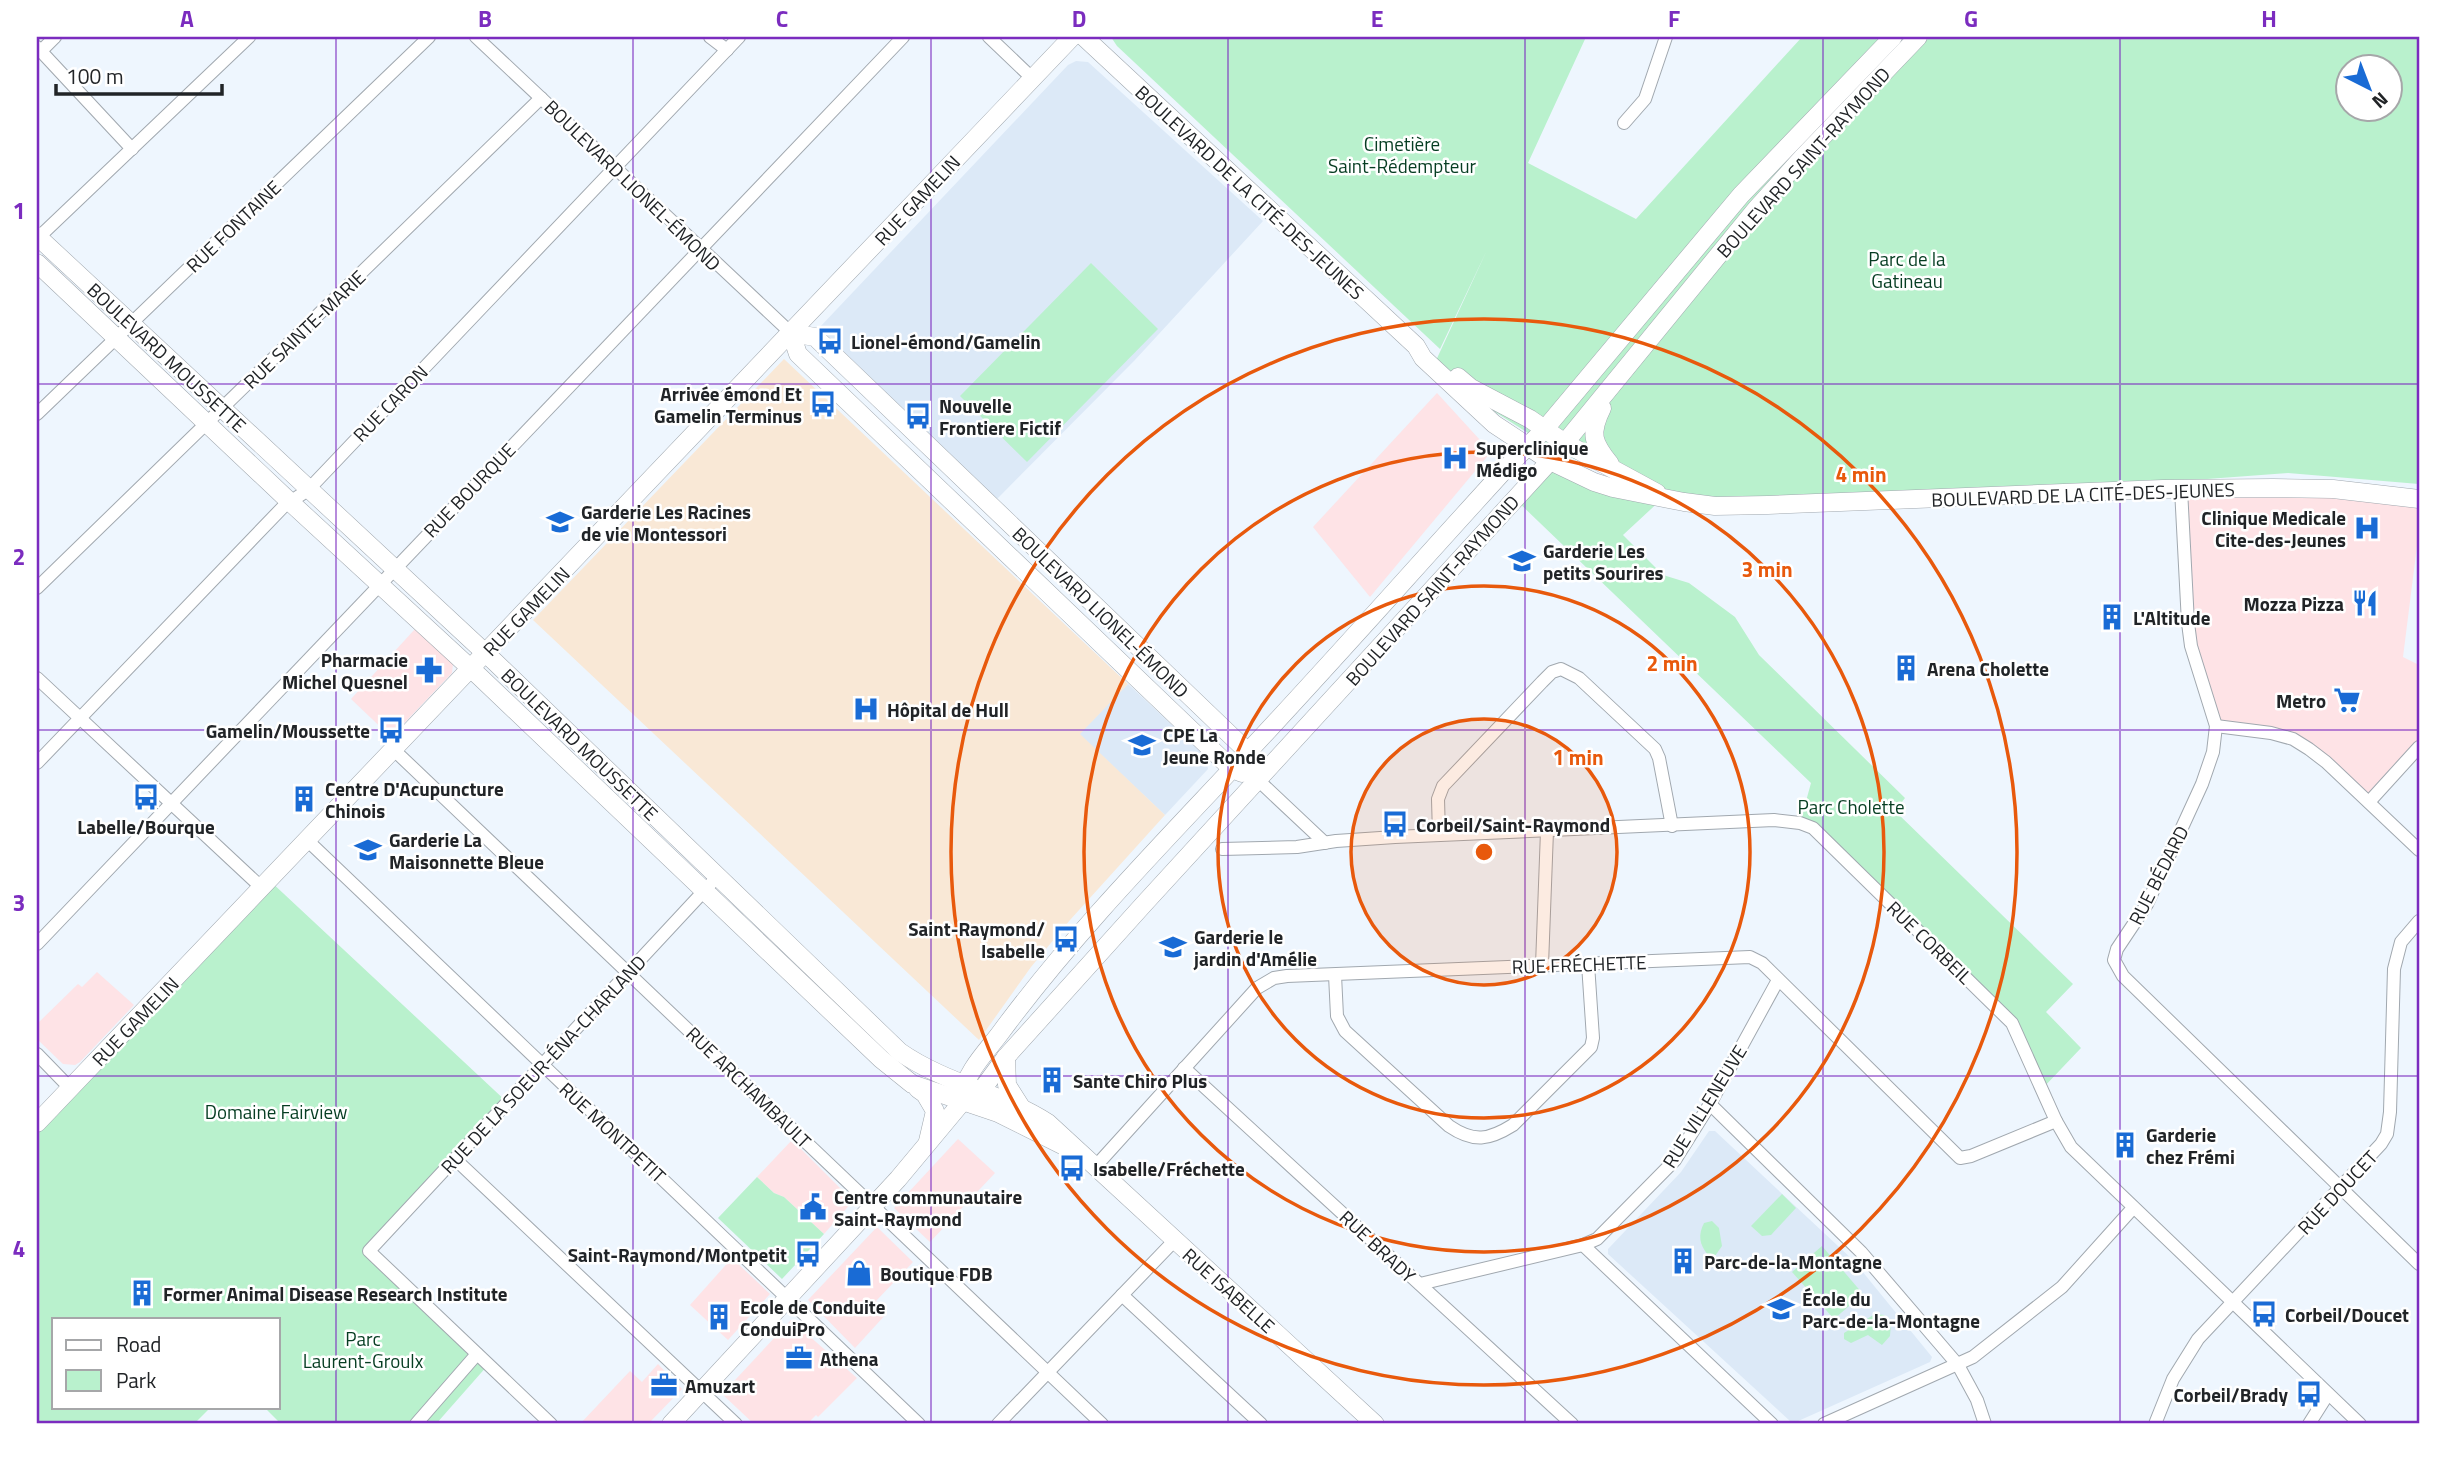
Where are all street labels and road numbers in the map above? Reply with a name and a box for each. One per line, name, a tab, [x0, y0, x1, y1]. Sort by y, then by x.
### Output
street label: BOULEVARD SAINT-RAYMOND	[1709, 60, 1897, 264]
street label: BOULEVARD DE LA CITÉ-DES-JEUNES	[1129, 78, 1371, 306]
street label: BOULEVARD LIONEL-ÉMOND	[538, 93, 728, 277]
street label: RUE GAMELIN	[867, 148, 967, 252]
street label: RUE FONTAINE	[179, 173, 287, 279]
street label: RUE SAINTE-MARIE	[236, 263, 372, 395]
street label: BOULEVARD MOUSSETTE	[81, 275, 253, 439]
street label: RUE CARON	[346, 358, 434, 448]
street label: RUE BOURQUE	[416, 436, 522, 544]
street label: BOULEVARD DE LA CITÉ-DES-JEUNES	[1931, 474, 2235, 514]
street label: BOULEVARD SAINT-RAYMOND	[1338, 488, 1526, 692]
street label: BOULEVARD LIONEL-ÉMOND	[1006, 520, 1196, 704]
street label: RUE GAMELIN	[476, 560, 576, 662]
street label: BOULEVARD MOUSSETTE	[495, 661, 665, 827]
street label: RUE BÉDARD	[2121, 820, 2195, 930]
street label: RUE CORBEIL	[1881, 894, 1979, 990]
street label: RUE FRÉCHETTE	[1511, 947, 1647, 981]
street label: RUE DE LA SOEUR-ÉNA-CHARLAND	[433, 948, 653, 1180]
street label: RUE GAMELIN	[85, 970, 185, 1072]
street label: RUE ARCHAMBAULT	[680, 1019, 818, 1155]
street label: RUE VILLENEUVE	[1655, 1039, 1753, 1173]
street label: RUE MONTPETIT	[553, 1075, 673, 1189]
street label: RUE DOUCET	[2290, 1143, 2384, 1241]
street label: RUE BRADY	[1333, 1203, 1423, 1290]
street label: RUE ISABELLE	[1176, 1241, 1282, 1339]

